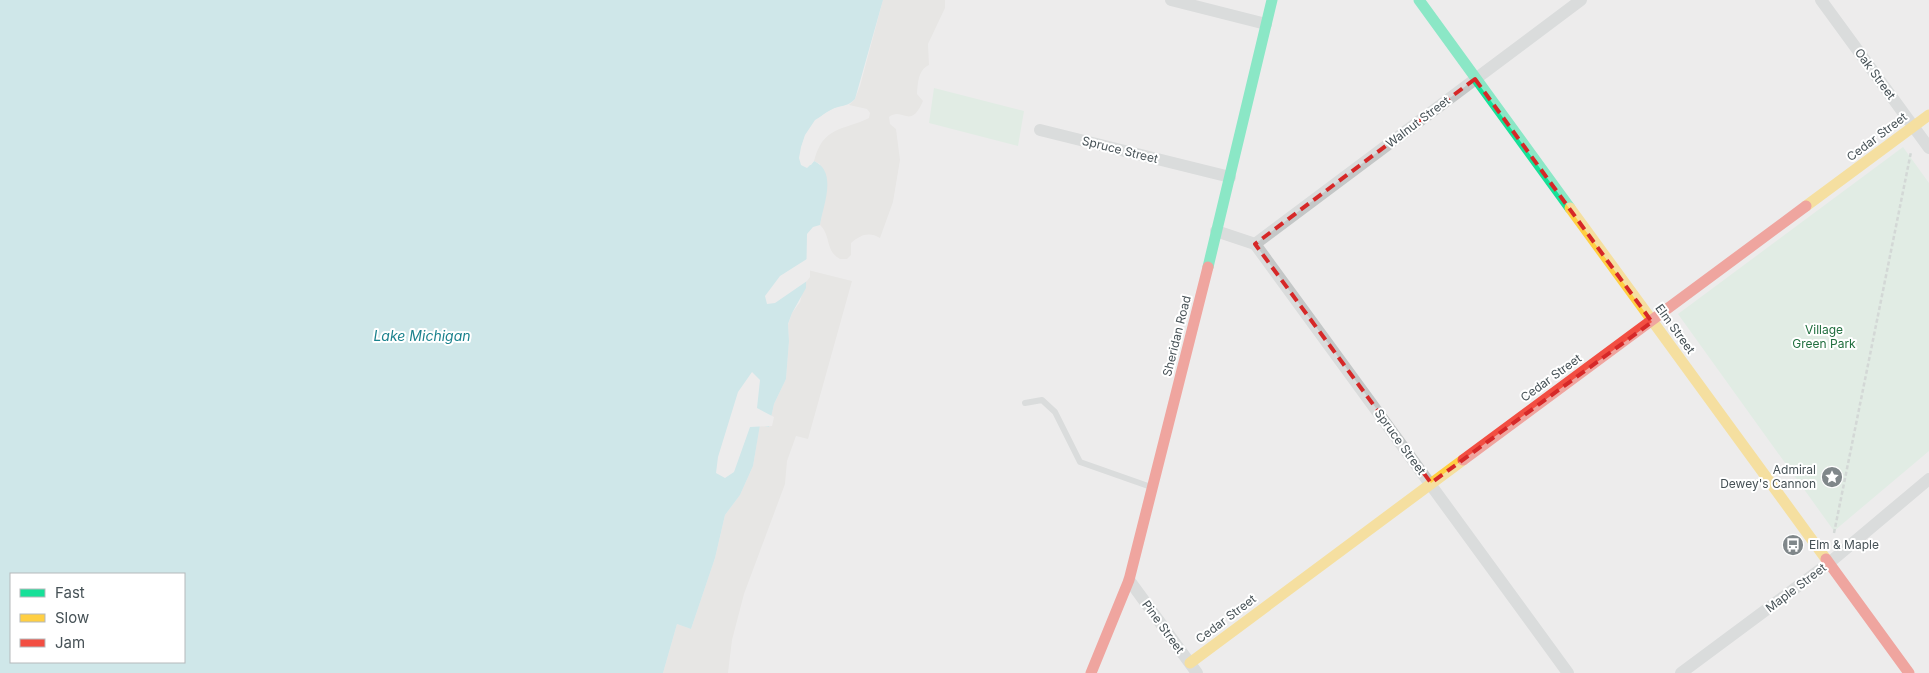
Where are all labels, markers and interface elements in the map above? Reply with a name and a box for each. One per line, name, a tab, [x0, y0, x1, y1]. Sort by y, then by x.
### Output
street label: Oak Street	[1852, 45, 1899, 102]
street label: Walnut Street	[1383, 93, 1453, 151]
street label: Cedar Street	[1844, 109, 1910, 164]
street label: Spruce Street	[1081, 133, 1160, 166]
street label: Sheridan Road	[1159, 294, 1194, 378]
street label: Elm Street	[1652, 301, 1699, 357]
park label: Village Green Park	[1792, 322, 1856, 351]
water label: Lake Michigan	[373, 327, 471, 344]
street label: Cedar Street	[1517, 350, 1584, 405]
street label: Spruce Street	[1371, 406, 1429, 478]
place label: Admiral Dewey's Cannon	[1720, 462, 1816, 491]
place icon: Admiral Dewey's Cannon	[1820, 465, 1844, 489]
bus stop icon: Elm & Maple	[1781, 533, 1805, 557]
place label: Elm & Maple	[1809, 537, 1879, 552]
street label: Maple Street	[1762, 560, 1829, 615]
legend	[10, 573, 185, 663]
text: Fast	[55, 583, 85, 602]
street label: Cedar Street	[1193, 591, 1259, 646]
street label: Pine Street	[1139, 597, 1188, 656]
text: Slow	[55, 608, 89, 627]
text: Jam	[55, 633, 85, 652]

